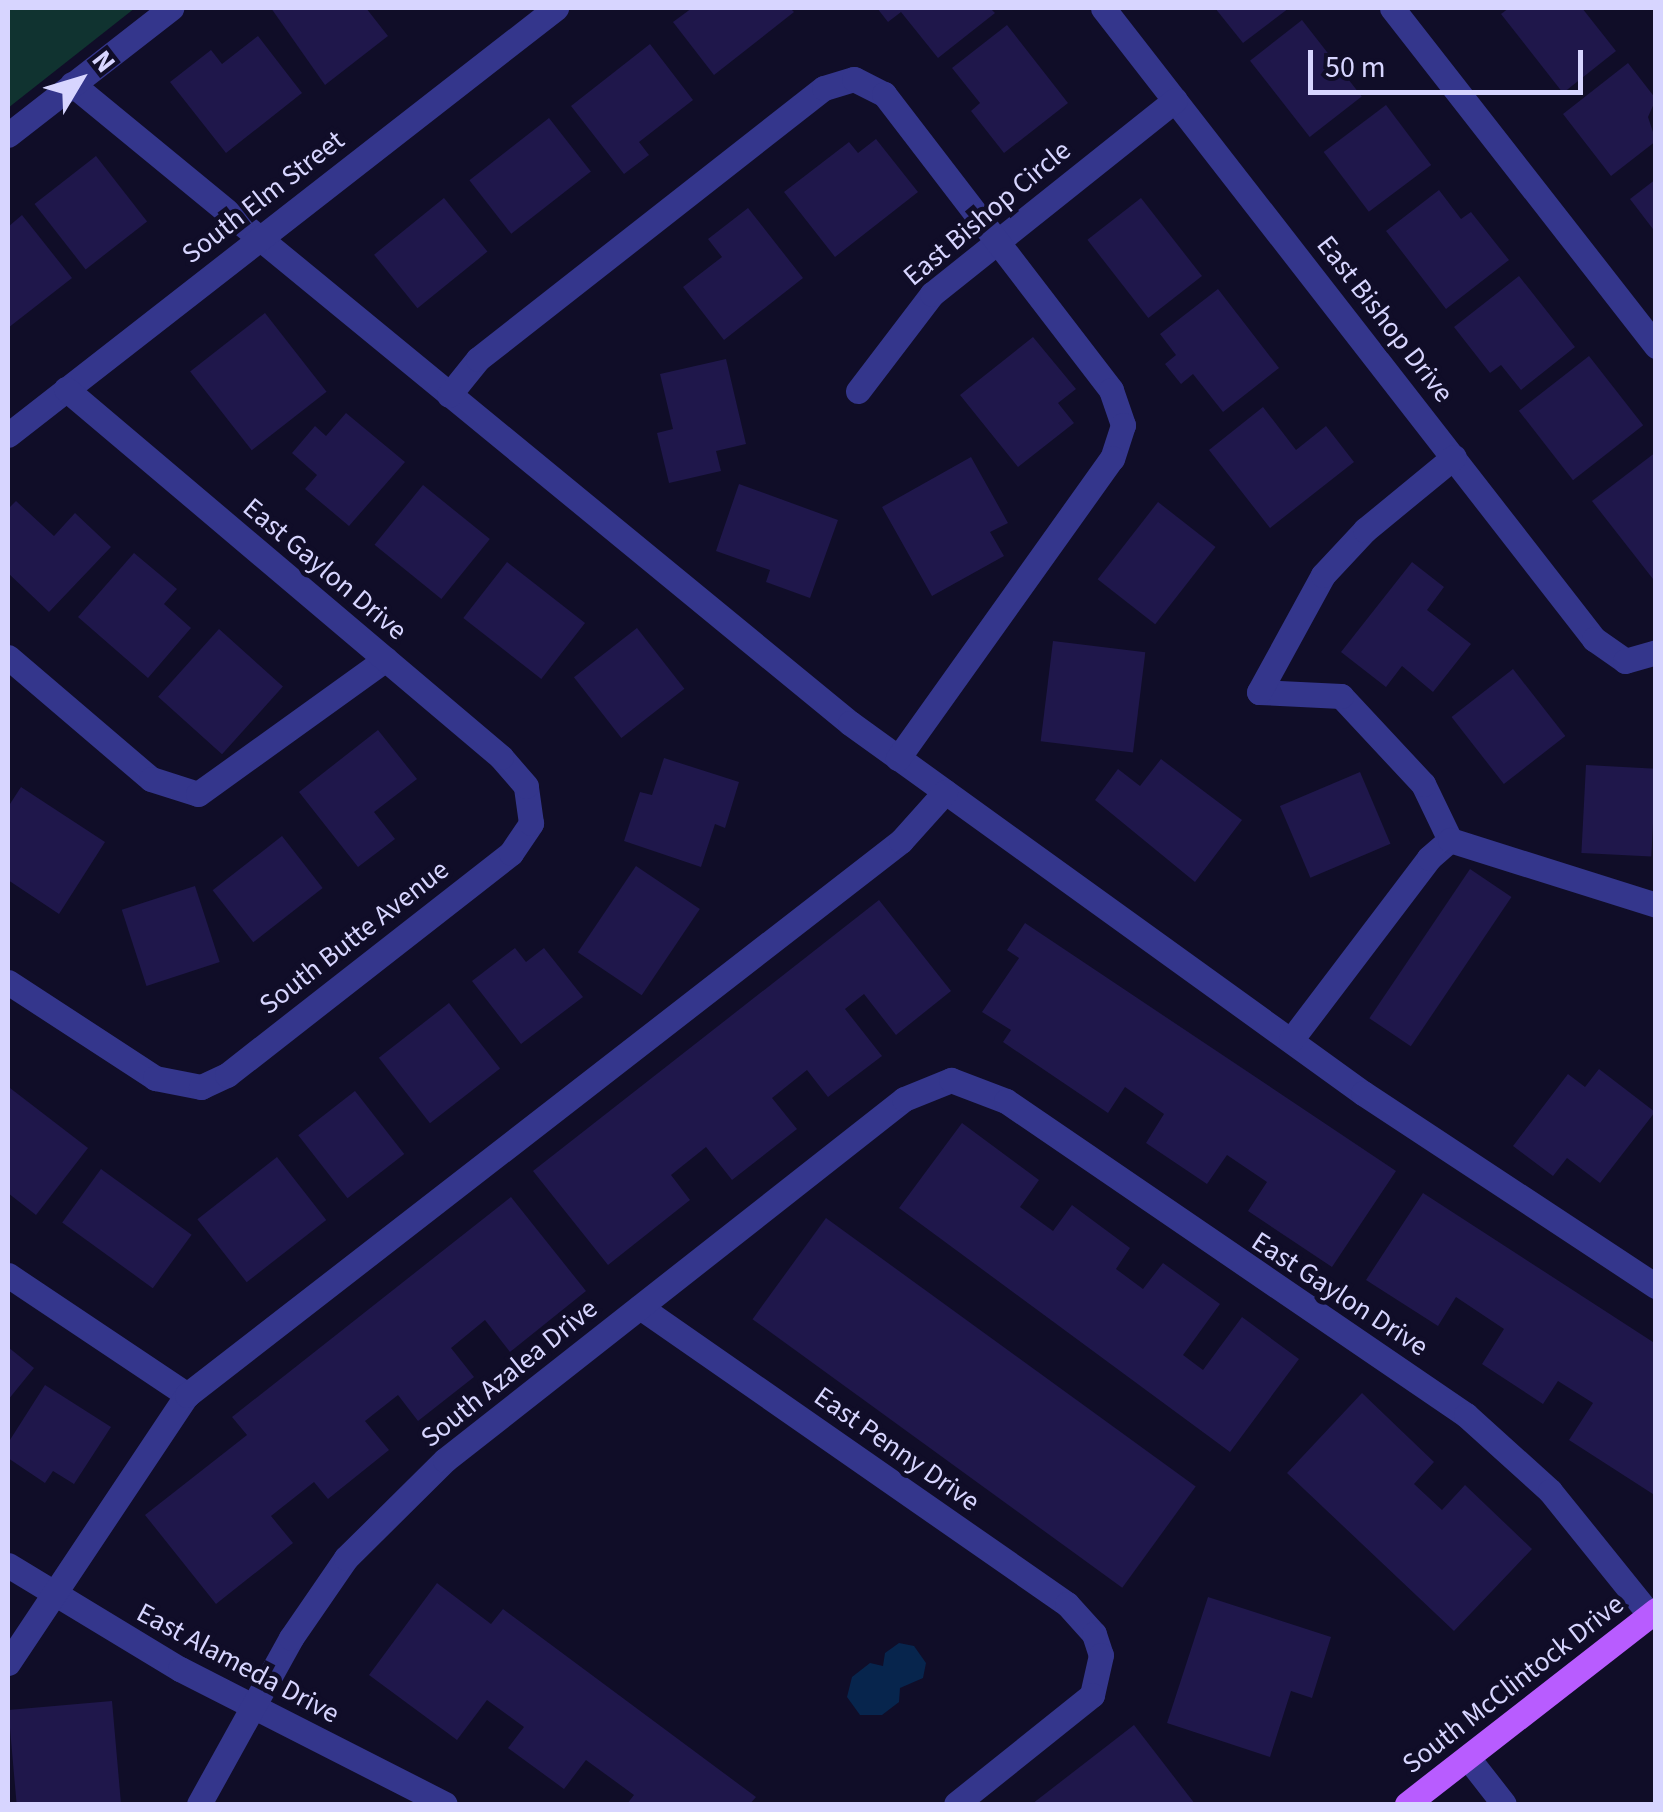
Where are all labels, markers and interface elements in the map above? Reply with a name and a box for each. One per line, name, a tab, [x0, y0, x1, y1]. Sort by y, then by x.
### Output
north arrow	[30, 30, 130, 130]
scale bar	[1313, 30, 1588, 92]
text: N	[82, 42, 125, 81]
text: 50 m	[1325, 46, 1386, 89]
street label: South Elm Street	[175, 123, 351, 271]
street label: East Bishop Circle	[897, 133, 1077, 293]
street label: East Bishop Drive	[1309, 229, 1461, 409]
street label: East Gaylon Drive	[236, 491, 414, 647]
street label: South Butte Avenue	[253, 853, 455, 1021]
street label: East Gaylon Drive	[1246, 1224, 1434, 1364]
street label: South Azalea Drive	[414, 1292, 604, 1454]
street label: East Penny Drive	[808, 1380, 986, 1518]
street label: South McClintock Drive	[1396, 1587, 1630, 1781]
street label: East Alameda Drive	[131, 1595, 345, 1731]

